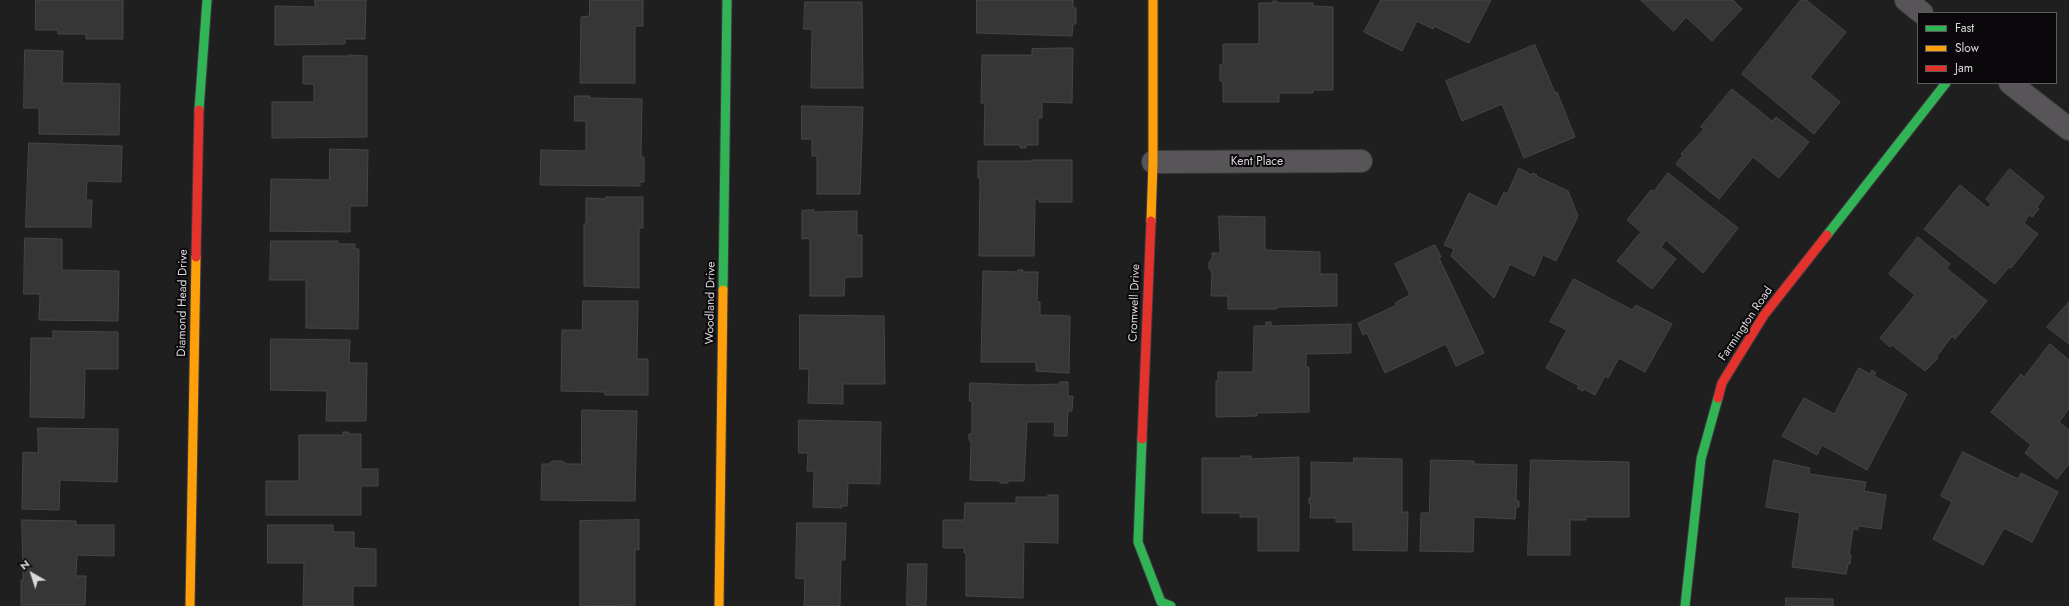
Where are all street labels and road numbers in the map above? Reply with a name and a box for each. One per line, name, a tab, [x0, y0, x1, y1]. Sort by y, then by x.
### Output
street label: Kent Place	[1231, 155, 1283, 169]
street label: Diamond Head Drive	[175, 249, 191, 357]
street label: Woodland Drive	[703, 261, 719, 345]
street label: Cromwell Drive	[1126, 264, 1144, 342]
street label: Farmington Road	[1716, 284, 1776, 364]

